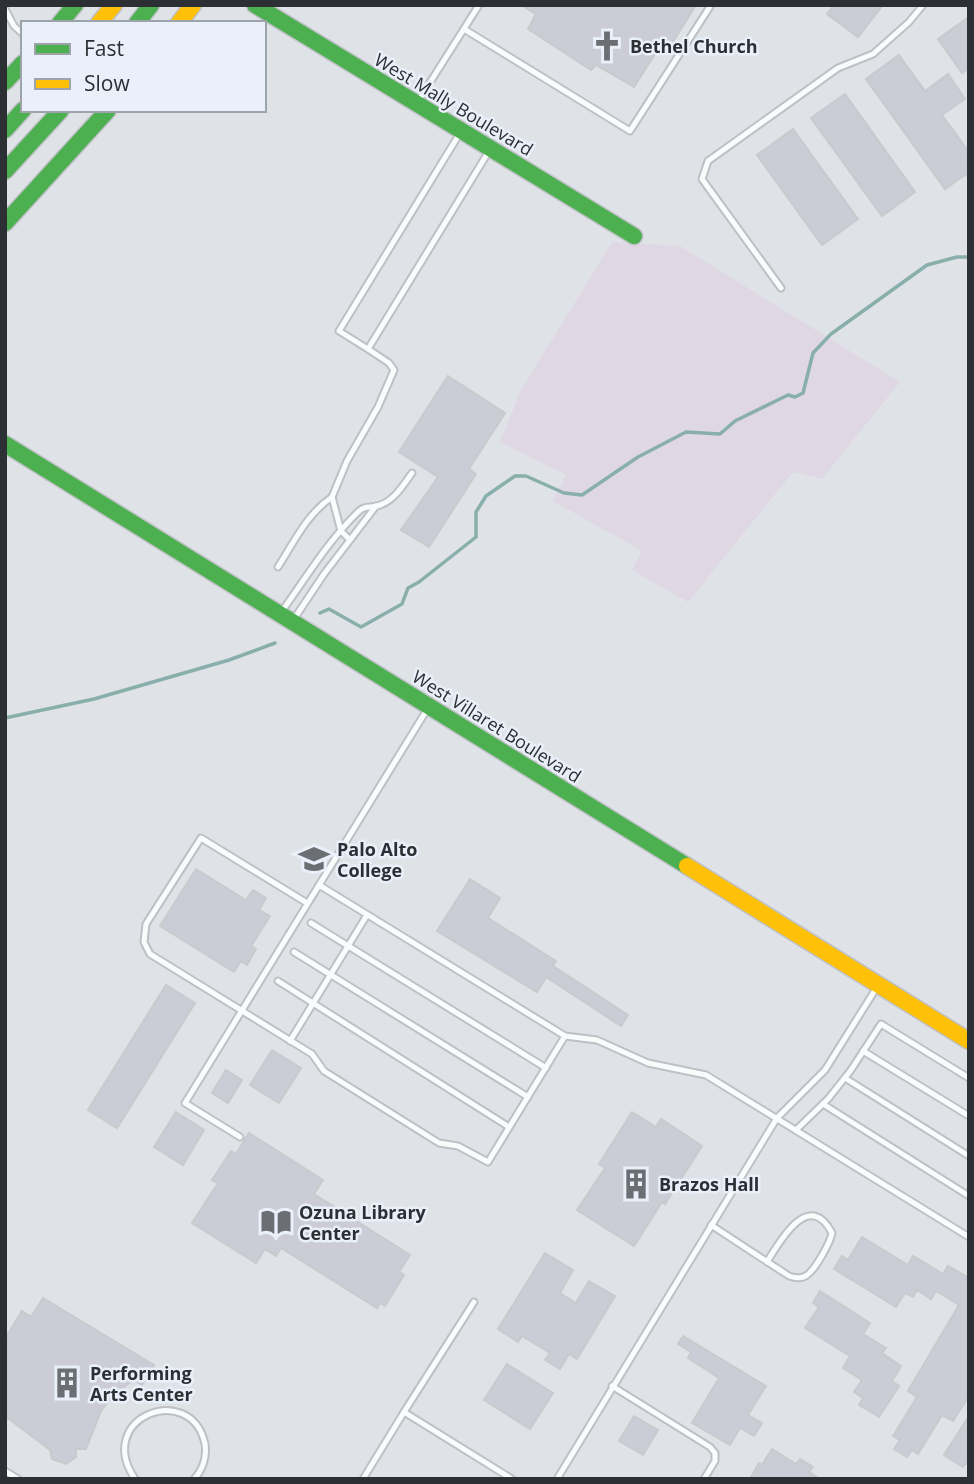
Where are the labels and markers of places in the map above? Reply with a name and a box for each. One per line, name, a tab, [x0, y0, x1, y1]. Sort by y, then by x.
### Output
church icon: Bethel Church	[590, 29, 624, 63]
place label: Bethel Church	[630, 34, 758, 58]
place label: Palo Alto College	[337, 837, 417, 882]
school or university icon: Palo Alto College	[297, 842, 331, 876]
building icon: Brazos Hall	[619, 1167, 653, 1201]
place label: Brazos Hall	[659, 1172, 759, 1196]
place label: Ozuna Library Center	[299, 1200, 427, 1245]
library icon: Ozuna Library Center	[259, 1205, 293, 1239]
place label: Performing Arts Center	[90, 1361, 193, 1406]
building icon: Performing Arts Center	[50, 1366, 84, 1400]

